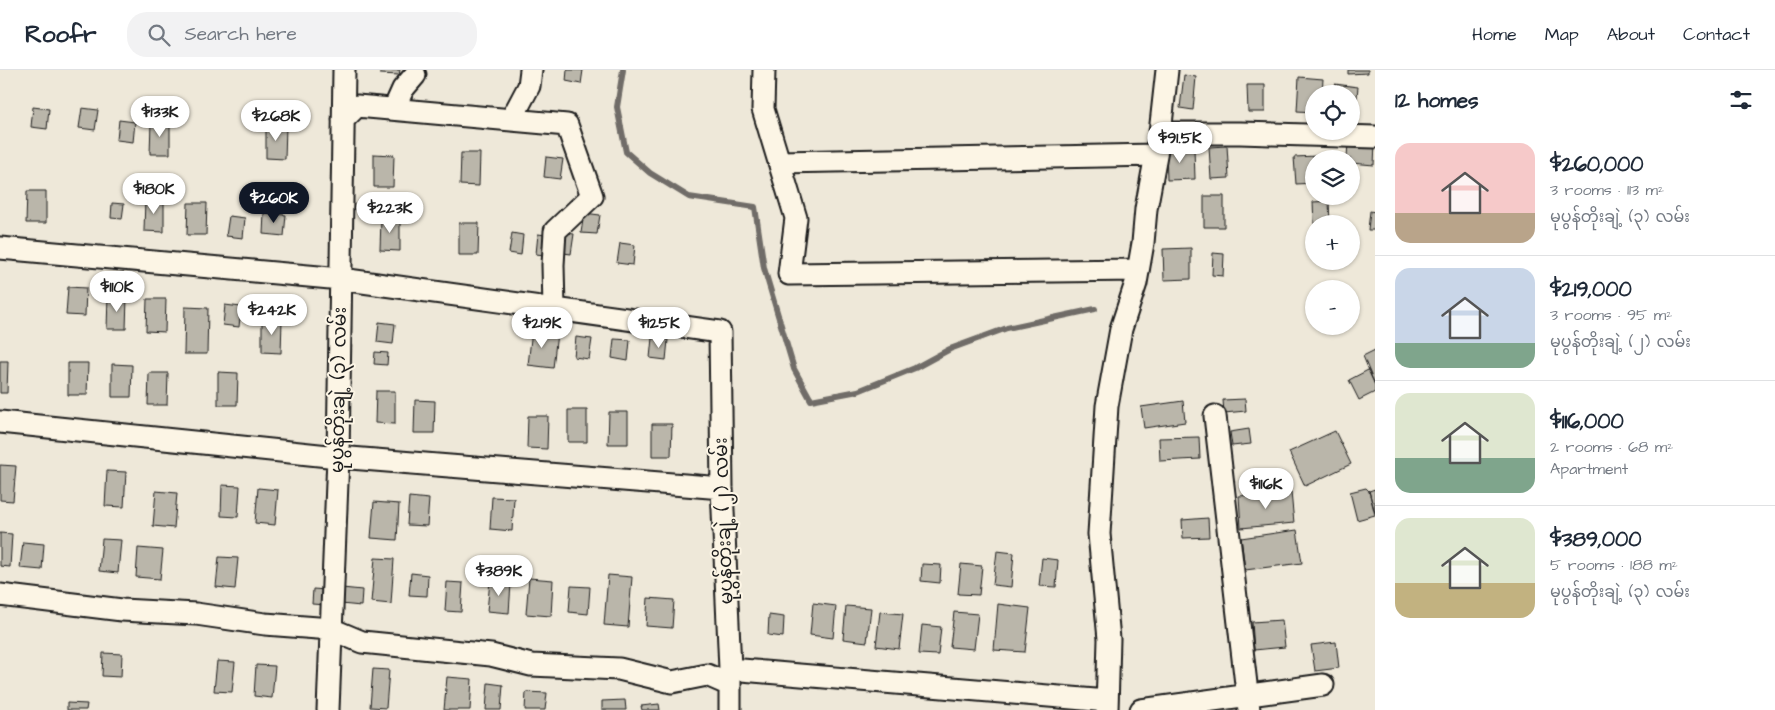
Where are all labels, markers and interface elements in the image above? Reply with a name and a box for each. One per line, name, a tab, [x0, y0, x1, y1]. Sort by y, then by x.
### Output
search box	[127, 12, 477, 57]
text: Roofr	[25, 18, 97, 52]
icon: search	[145, 21, 173, 49]
text: Search here	[185, 21, 297, 48]
text: Home	[1472, 22, 1517, 47]
text: Map	[1545, 22, 1579, 47]
text: About	[1607, 22, 1655, 47]
text: Contact	[1683, 22, 1750, 47]
map controls	[1305, 85, 1360, 335]
button: locate	[1305, 85, 1360, 140]
text: 12 homes	[1395, 86, 1479, 115]
icon: filters	[1727, 86, 1755, 114]
pin: $133K	[125, 96, 195, 138]
pin: $268K	[241, 100, 311, 142]
text: $133K	[142, 101, 178, 123]
text: $268K	[252, 105, 300, 127]
pin: $91.5K	[1139, 122, 1221, 164]
text: $91.5K	[1158, 127, 1202, 149]
button: layers	[1305, 150, 1360, 205]
text: $260,000	[1550, 150, 1644, 179]
icon: home	[1435, 163, 1495, 223]
pin: $180K	[119, 172, 189, 215]
text: $180K	[133, 178, 175, 200]
text: 3 rooms · 113 m²	[1550, 179, 1664, 201]
pin: $260K	[239, 182, 309, 224]
text: $260K	[250, 187, 298, 209]
pin: $223K	[355, 191, 425, 234]
text: $223K	[367, 197, 413, 219]
text: မုပွန်တိုးချဲ့ (၃) လမ်း	[1550, 206, 1690, 228]
button: +	[1305, 215, 1360, 270]
pin: $110K	[82, 270, 152, 313]
text: $219,000	[1550, 275, 1632, 304]
text: $110K	[101, 276, 133, 298]
button: −	[1305, 280, 1360, 335]
icon: home	[1435, 288, 1495, 348]
pin: $242K	[237, 294, 307, 336]
text: $242K	[248, 299, 296, 321]
text: 3 rooms · 95 m²	[1550, 304, 1672, 326]
pin: $219K	[507, 306, 577, 349]
pin: $125K	[624, 306, 694, 349]
street label: မုပွန်တိုးချဲ့ (၃) လမ်း	[322, 307, 356, 473]
text: $219K	[523, 312, 561, 334]
text: $125K	[638, 312, 680, 334]
text: မုပွန်တိုးချဲ့ (၂) လမ်း	[1550, 331, 1691, 353]
text: $116,000	[1550, 407, 1624, 436]
icon: home	[1435, 413, 1495, 473]
text: 2 rooms · 68 m²	[1550, 436, 1673, 458]
street label: မုပွန်တိုးချဲ့ (၂) လမ်း	[706, 437, 742, 605]
text: Apartment	[1550, 458, 1628, 480]
pin: $116K	[1231, 468, 1301, 510]
text: $116K	[1250, 473, 1282, 495]
text: $389,000	[1550, 525, 1641, 554]
icon: home	[1435, 538, 1495, 598]
pin: $389K	[464, 554, 534, 597]
text: 5 rooms · 188 m²	[1550, 554, 1678, 576]
text: $389K	[476, 560, 522, 582]
text: မုပွန်တိုးချဲ့ (၃) လမ်း	[1550, 581, 1690, 603]

